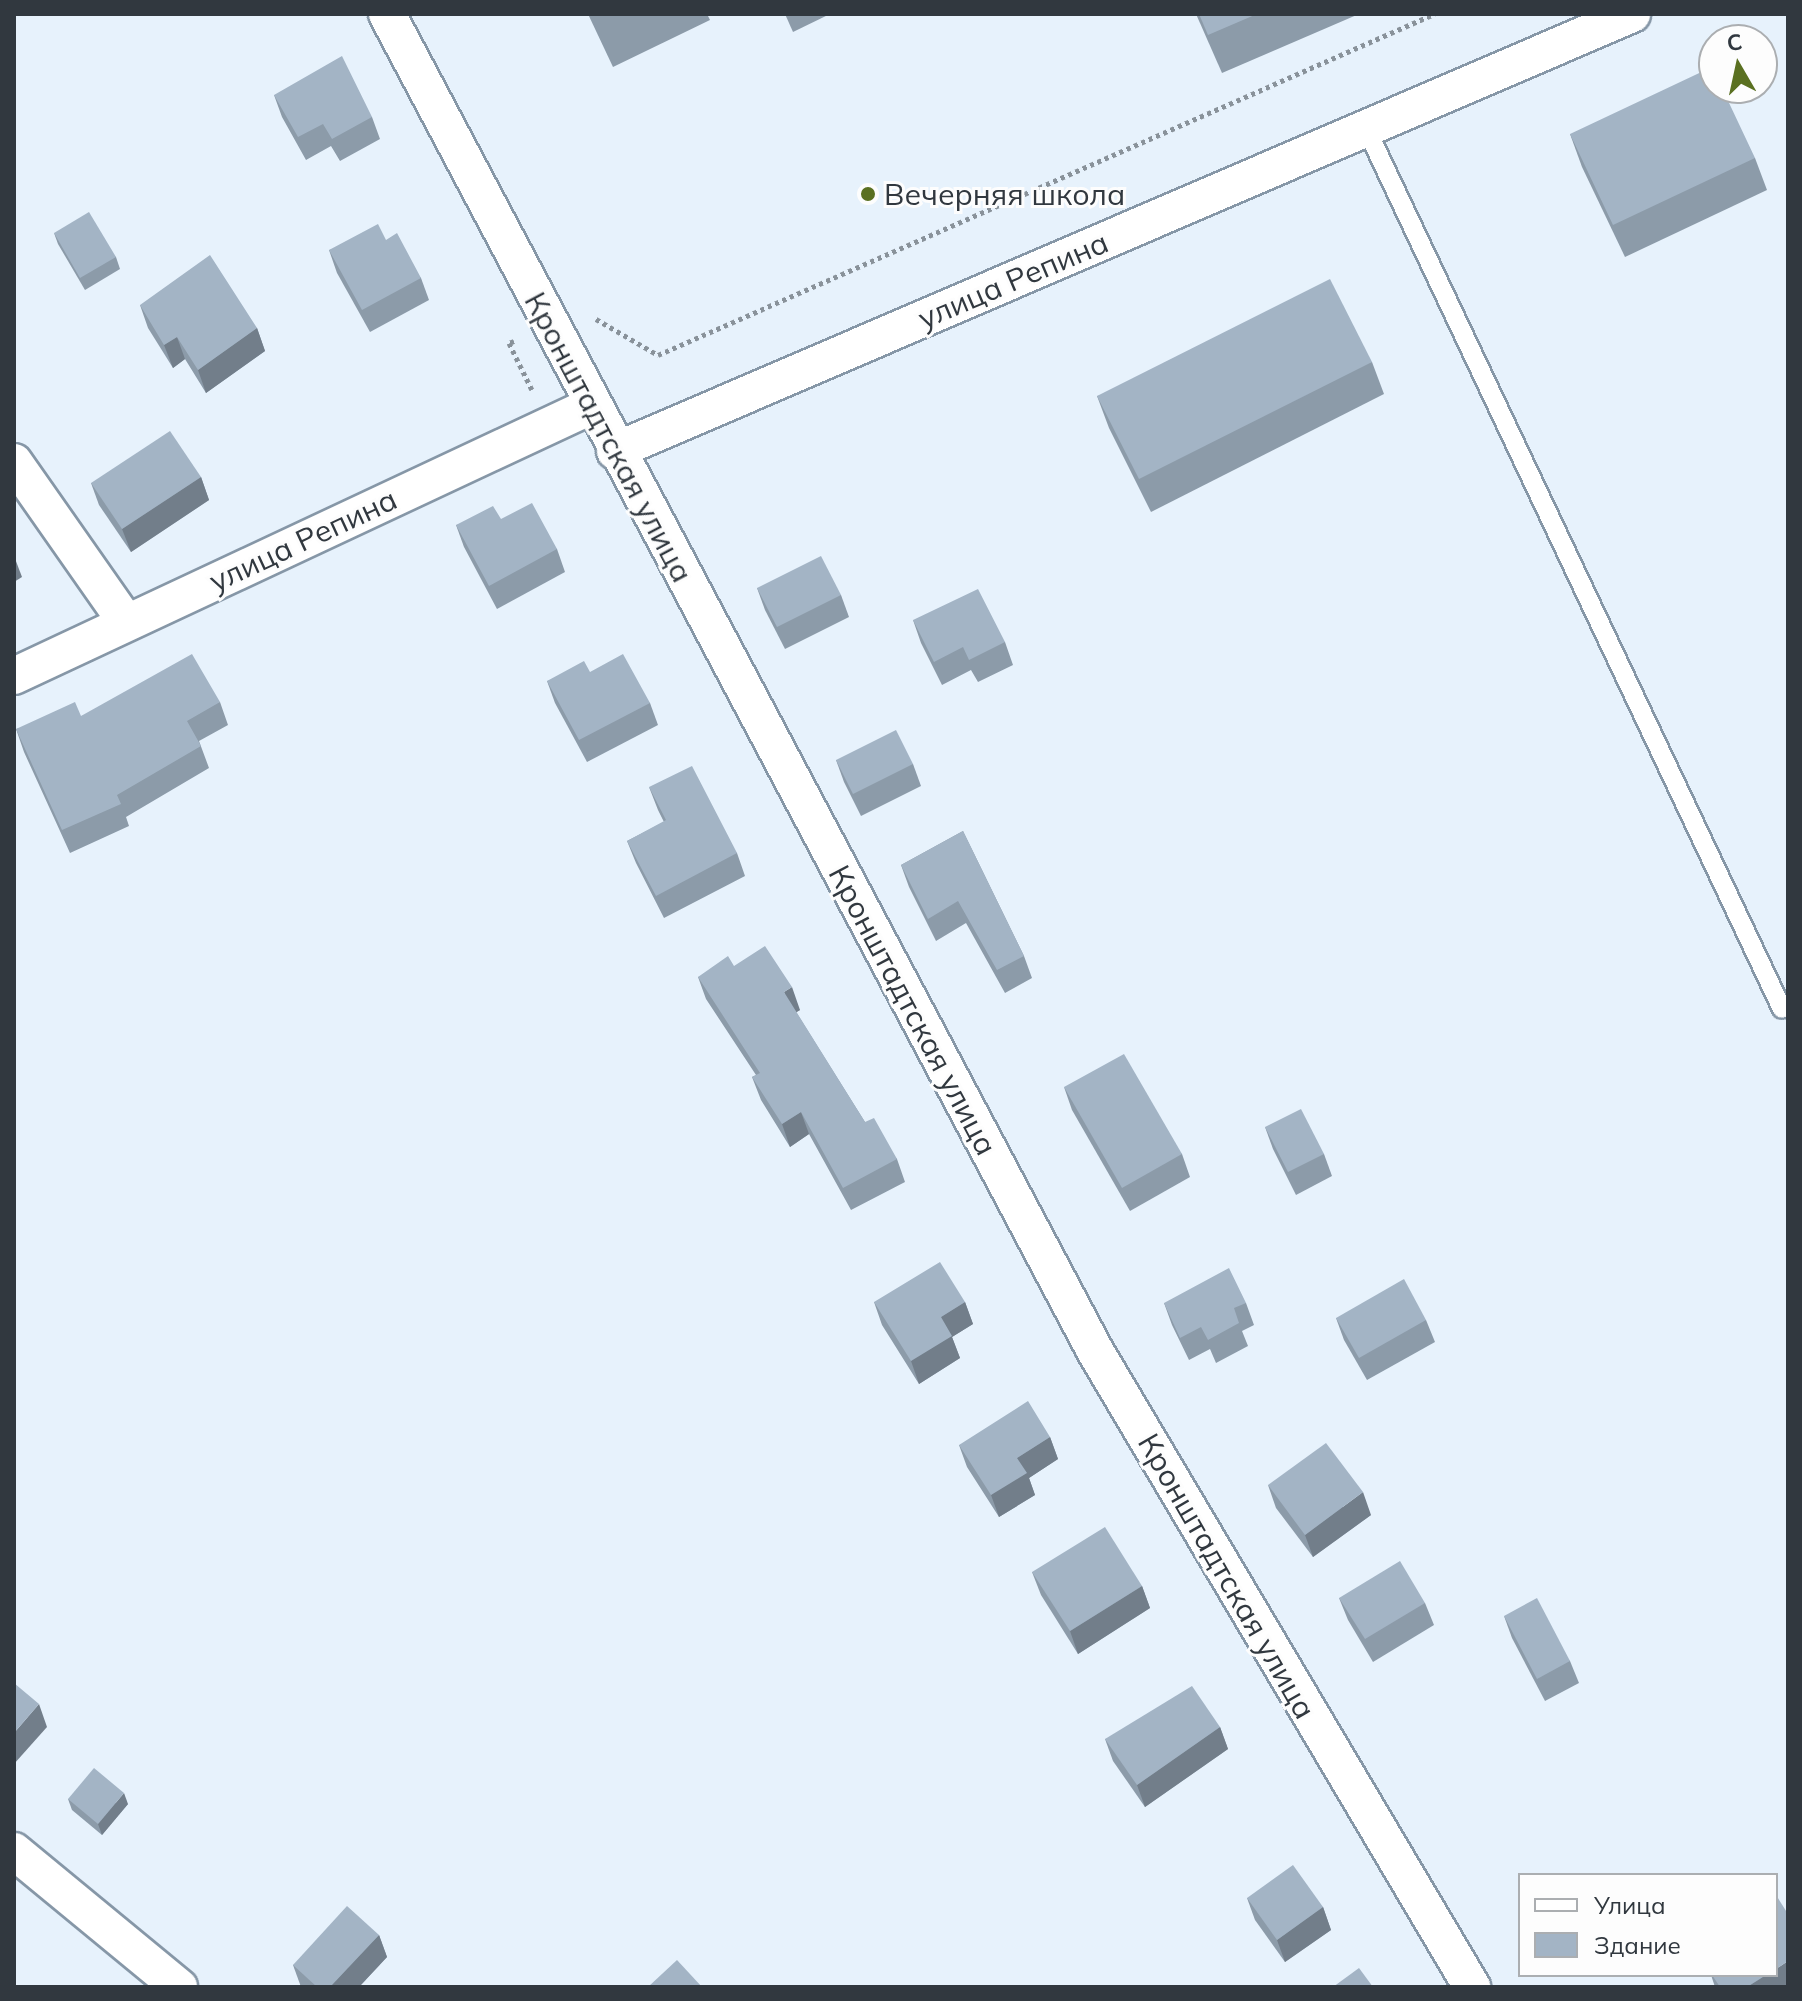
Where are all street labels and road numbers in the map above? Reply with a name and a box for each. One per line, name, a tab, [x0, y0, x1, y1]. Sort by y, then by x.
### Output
street label: улица Репина	[913, 224, 1113, 336]
street label: Кронштадтская улица	[517, 286, 701, 588]
street label: улица Репина	[203, 481, 403, 599]
street label: Кронштадтская улица	[821, 859, 1005, 1161]
street label: Кронштадтская улица	[1131, 1427, 1323, 1725]

